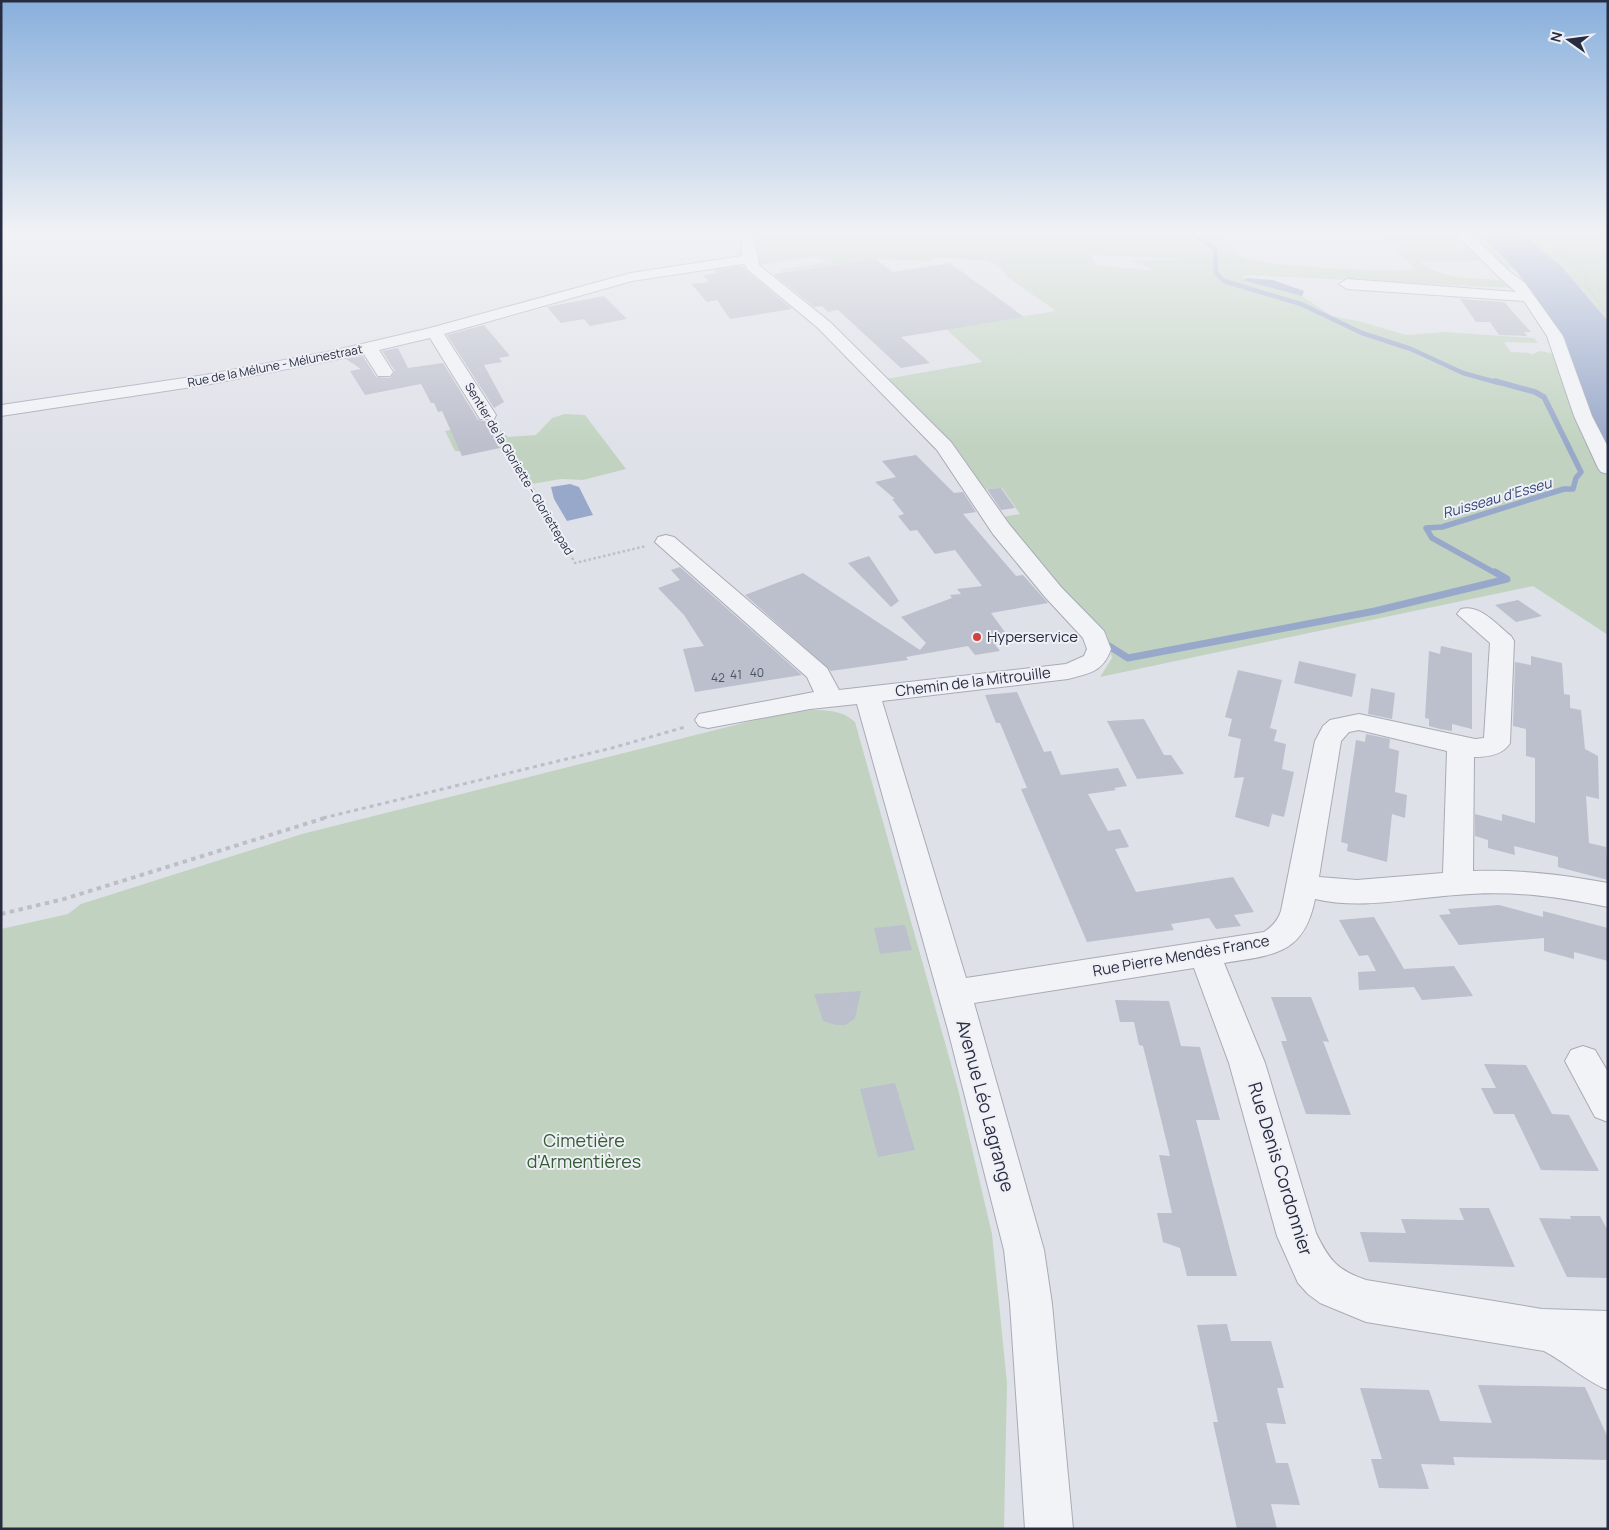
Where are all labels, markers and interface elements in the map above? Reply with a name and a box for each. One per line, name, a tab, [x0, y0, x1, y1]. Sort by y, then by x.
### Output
north arrow	[1544, 15, 1594, 65]
text: N	[1545, 30, 1566, 44]
street label: Rue de la Mélune - Mélunestraat	[186, 340, 364, 391]
street label: Sentier de la Gloriette - Gloriettepad	[461, 379, 578, 558]
water label: Ruisseau d'Esseu	[1440, 472, 1555, 522]
place label: Hyperservice	[987, 626, 1078, 647]
marker: Hyperservice	[971, 631, 983, 643]
street label: Chemin de la Mitrouille	[894, 662, 1052, 701]
house number: 40	[750, 664, 764, 681]
house number: 41	[730, 666, 742, 683]
house number: 42	[711, 669, 725, 686]
street label: Rue Pierre Mendès France	[1091, 930, 1271, 981]
street label: Avenue Léo Lagrange	[951, 1017, 1020, 1194]
street label: Rue Denis Cordonnier	[1243, 1079, 1319, 1259]
park label: Cimetière d'Armentières	[527, 1128, 641, 1173]

